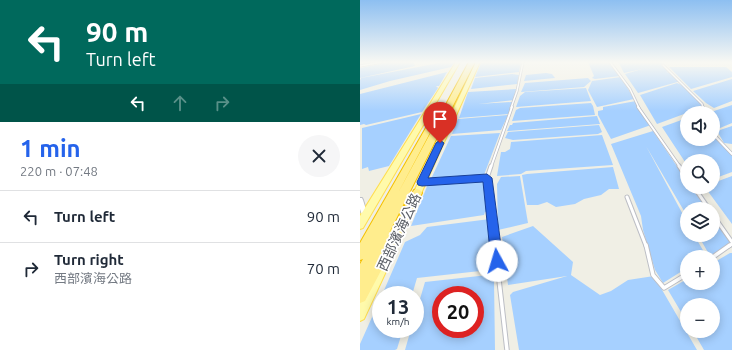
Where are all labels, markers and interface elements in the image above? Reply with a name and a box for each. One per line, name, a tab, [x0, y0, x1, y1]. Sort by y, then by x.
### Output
icon: left	[20, 16, 72, 68]
text: 90 m	[86, 16, 148, 47]
text: Turn left	[86, 49, 156, 69]
icon: left	[127, 92, 149, 114]
icon: ahead	[169, 92, 191, 114]
icon: right	[211, 92, 233, 114]
pin	[423, 102, 457, 143]
map controls	[680, 106, 720, 338]
button: sound	[680, 106, 720, 146]
icon: arrive	[429, 108, 451, 130]
text: 1 min	[20, 135, 81, 162]
button: close	[298, 135, 340, 177]
button: search	[680, 154, 720, 194]
text: 220 m · 07:48	[20, 164, 98, 178]
street label: 西部濱海公路	[374, 191, 424, 273]
button: layers	[680, 202, 720, 242]
icon: left	[20, 206, 42, 228]
text: Turn left	[54, 208, 115, 225]
text: 90 m	[307, 208, 340, 225]
position arrow	[476, 240, 518, 282]
button: +	[680, 250, 720, 290]
text: Turn right	[54, 251, 124, 268]
icon: right	[20, 258, 42, 280]
text: 70 m	[307, 260, 340, 277]
text: 西部濱海公路	[54, 271, 132, 285]
speed limit sign: 20	[432, 286, 484, 338]
text: 13	[387, 295, 409, 318]
button: −	[680, 298, 720, 338]
text: km/h	[386, 316, 410, 327]

